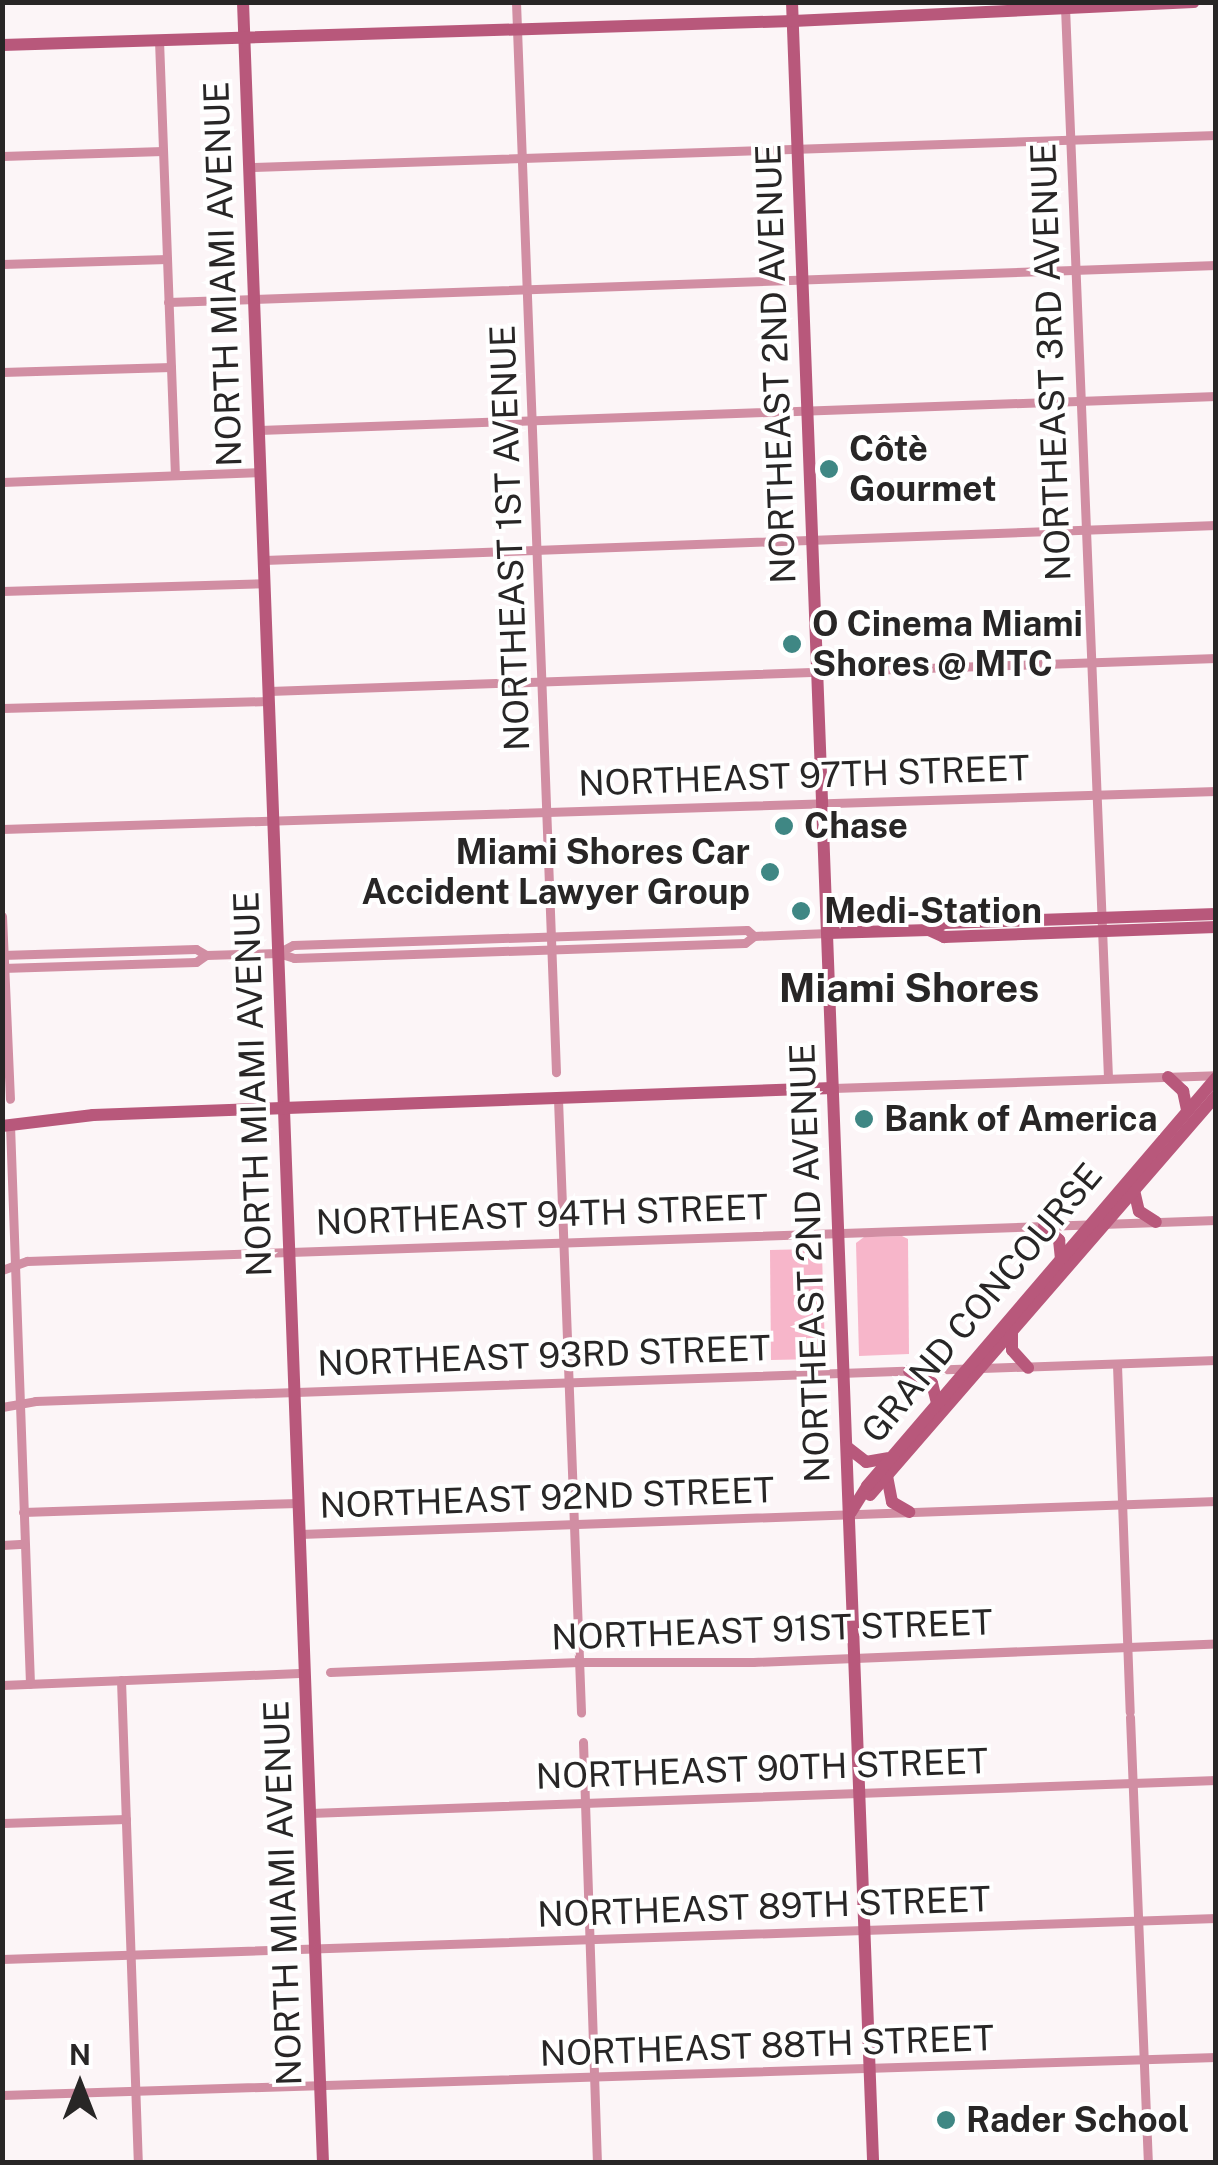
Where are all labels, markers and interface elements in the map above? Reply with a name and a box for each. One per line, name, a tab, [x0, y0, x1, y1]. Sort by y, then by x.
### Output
street label: NORTH MIAMI AVENUE	[195, 81, 251, 467]
street label: NORTHEAST 3RD AVENUE	[1022, 142, 1080, 582]
street label: NORTHEAST 2ND AVENUE	[747, 144, 805, 584]
street label: NORTHEAST 1ST AVENUE	[482, 324, 538, 752]
place label: Côtè Gourmet	[849, 428, 996, 510]
marker: Côtè Gourmet	[818, 458, 840, 480]
place label: O Cinema Miami Shores @ MTC	[812, 603, 1083, 685]
marker: O Cinema Miami Shores @ MTC	[781, 633, 803, 655]
street label: NORTHEAST 97TH STREET	[578, 747, 1030, 805]
place label: Chase	[804, 805, 908, 847]
marker: Chase	[773, 815, 795, 837]
place label: Miami Shores Car Accident Lawyer Group	[361, 831, 750, 913]
marker: Miami Shores Car Accident Lawyer Group	[759, 861, 781, 883]
place label: Medi-Station	[824, 890, 1042, 932]
street label: NORTH MIAMI AVENUE	[225, 891, 281, 1277]
marker: Medi-Station	[788, 898, 814, 924]
district label: Miami Shores	[779, 964, 1039, 1012]
street label: NORTHEAST 2ND AVENUE	[781, 1043, 839, 1483]
place label: Bank of America	[884, 1098, 1158, 1140]
marker: Bank of America	[853, 1108, 875, 1130]
street label: GRAND CONCOURSE	[853, 1155, 1111, 1451]
street label: NORTHEAST 94TH STREET	[315, 1186, 769, 1244]
street label: NORTHEAST 93RD STREET	[317, 1327, 771, 1385]
street label: NORTHEAST 92ND STREET	[319, 1469, 775, 1527]
street label: NORTHEAST 91ST STREET	[551, 1601, 993, 1659]
street label: NORTH MIAMI AVENUE	[255, 1700, 311, 2086]
street label: NORTHEAST 90TH STREET	[535, 1740, 989, 1798]
street label: NORTHEAST 89TH STREET	[537, 1878, 991, 1936]
street label: NORTHEAST 88TH STREET	[539, 2017, 995, 2075]
north arrow	[30, 2035, 130, 2135]
text: N	[69, 2038, 91, 2071]
place label: Rader School	[966, 2099, 1189, 2141]
marker: Rader School	[935, 2109, 957, 2131]

